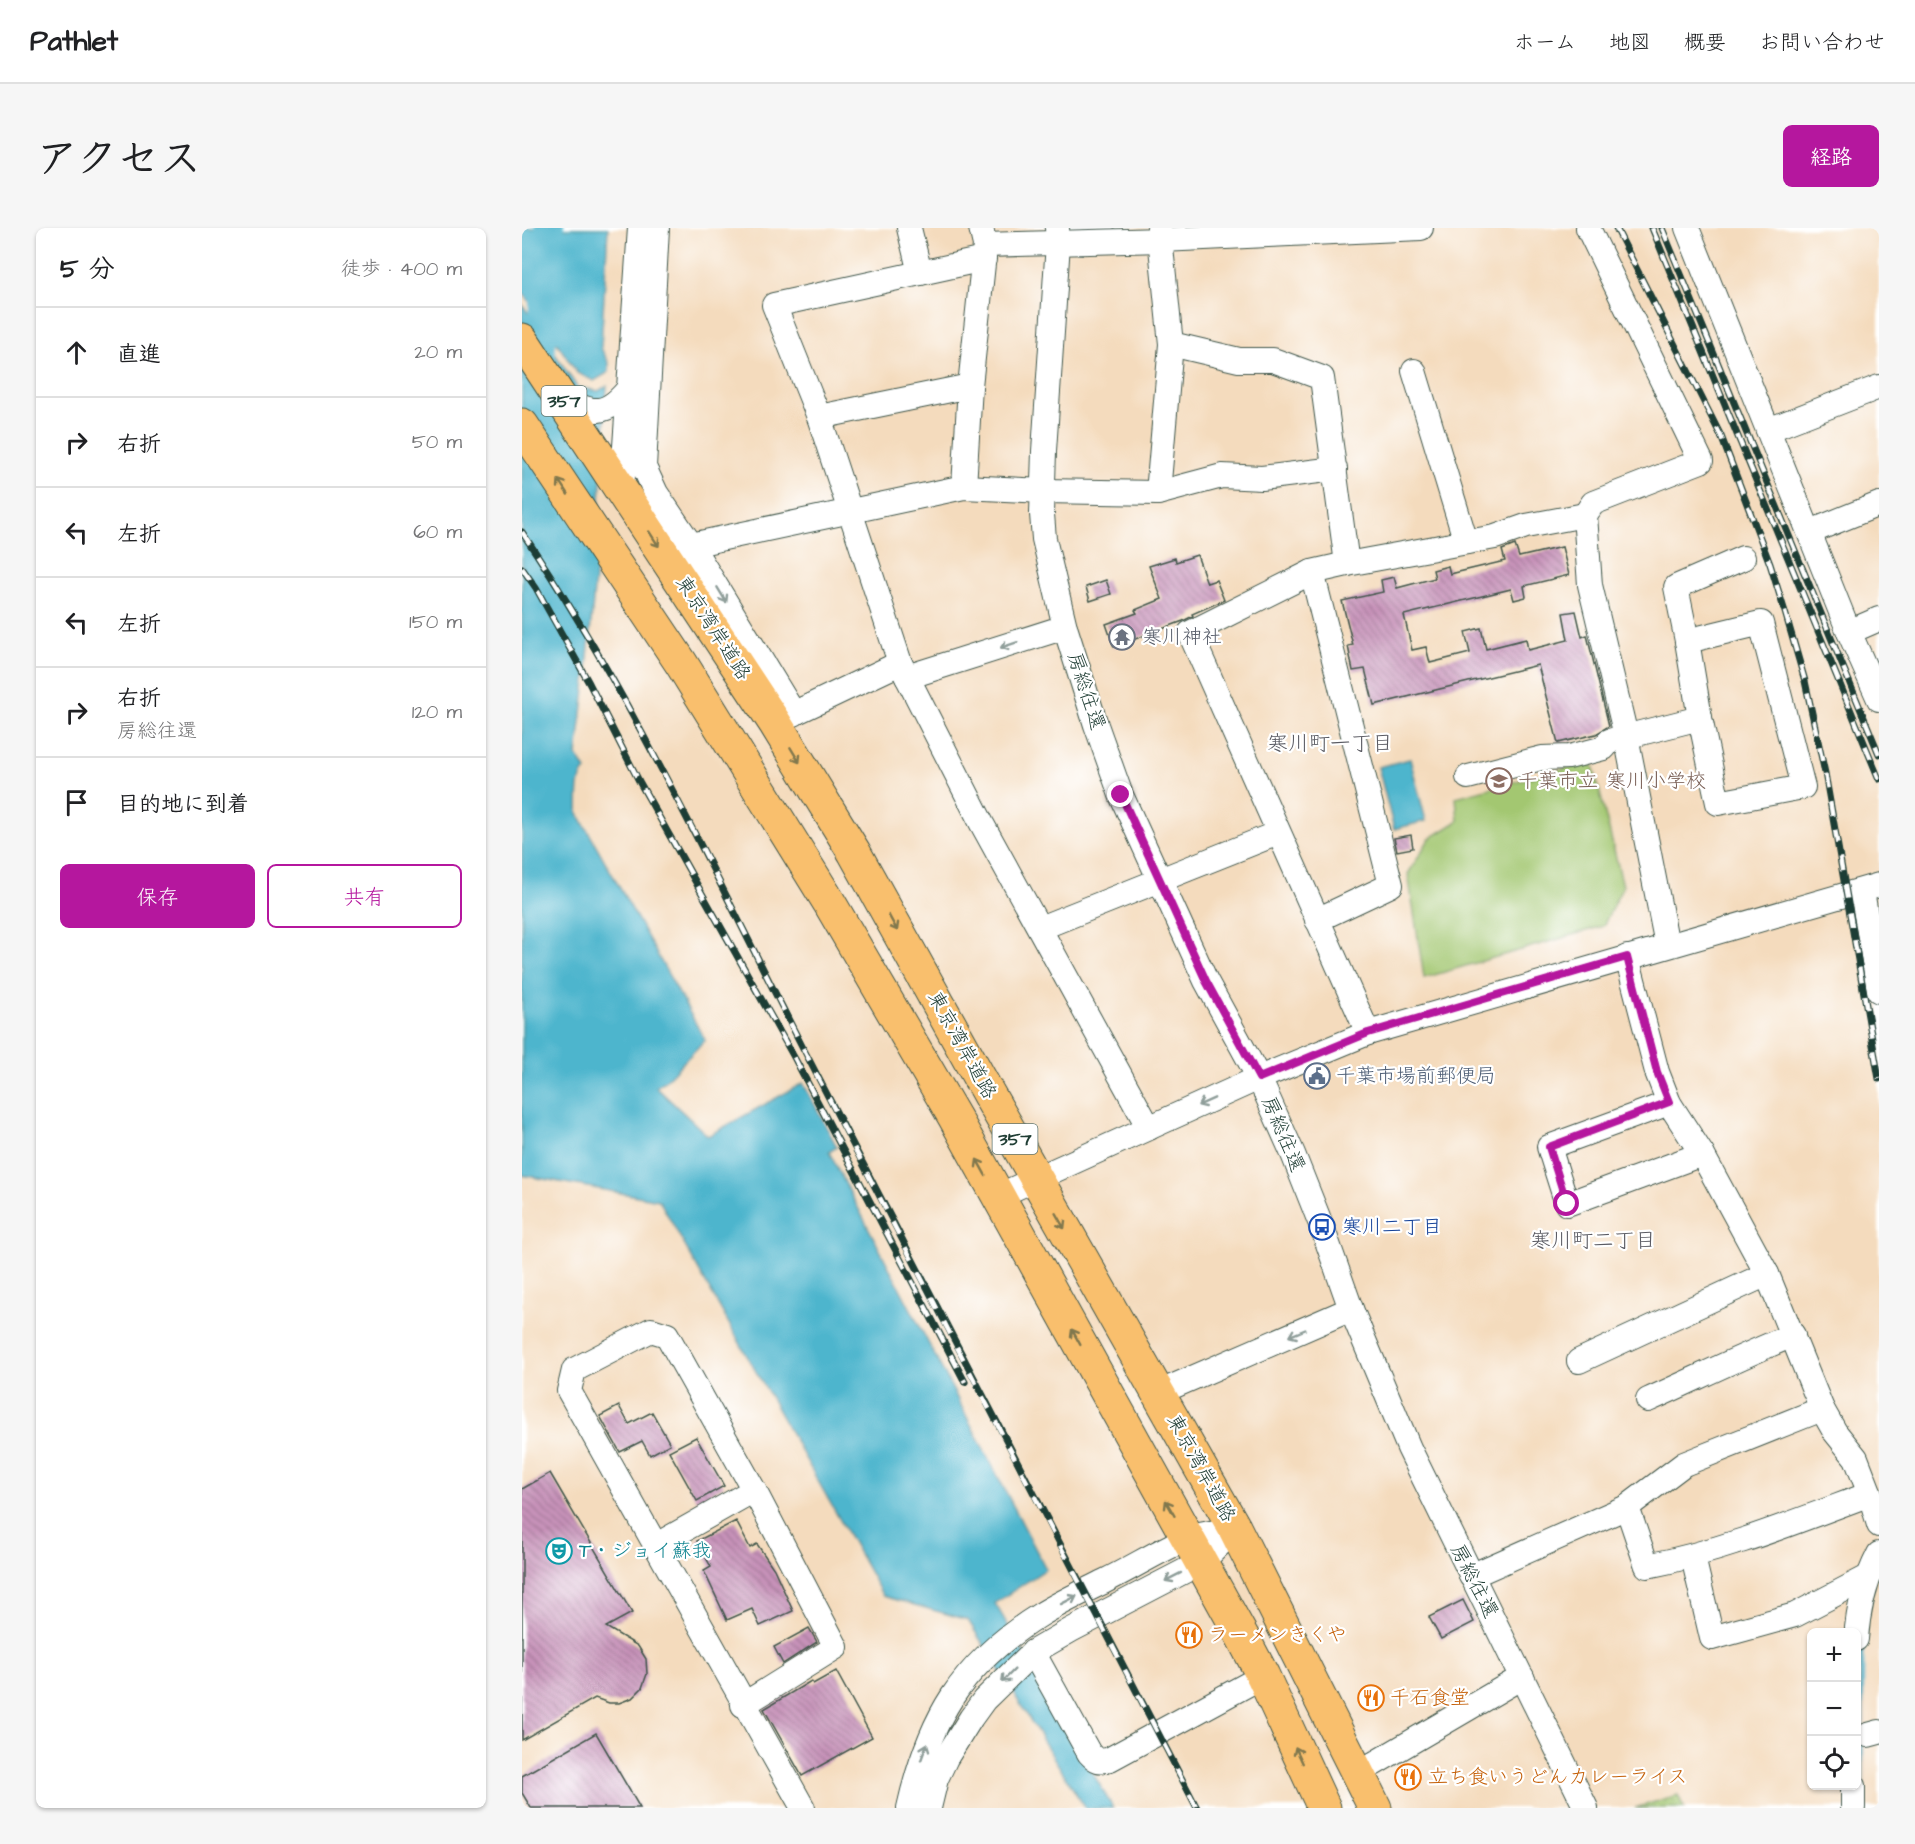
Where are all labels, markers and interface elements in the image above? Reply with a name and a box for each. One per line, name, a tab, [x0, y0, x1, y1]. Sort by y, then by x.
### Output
text: Pathlet	[30, 22, 118, 61]
text: ホーム	[1514, 28, 1576, 57]
text: 地図	[1609, 28, 1651, 57]
text: 概要	[1684, 28, 1726, 57]
text: お問い合わせ	[1759, 28, 1885, 57]
button: 経路	[1783, 125, 1879, 187]
text: アクセス	[36, 131, 201, 189]
text: 5 分	[60, 251, 115, 287]
text: 徒歩 · 400 m	[341, 255, 462, 283]
icon: ahead	[60, 336, 93, 369]
text: 20 m	[414, 338, 462, 366]
text: 直進	[117, 339, 161, 370]
road number: 357	[542, 386, 586, 416]
icon: right	[60, 426, 93, 459]
text: 50 m	[412, 428, 462, 456]
text: 右折	[117, 429, 161, 460]
one-way arrow	[557, 479, 570, 496]
icon: left	[60, 516, 93, 549]
text: 60 m	[413, 518, 462, 546]
text: 左折	[117, 519, 161, 550]
one-way arrow	[648, 530, 660, 546]
street label: 東京湾岸道路	[669, 570, 757, 686]
one-way arrow	[716, 586, 728, 603]
icon: left	[60, 606, 93, 639]
text: 150 m	[409, 608, 462, 636]
text: 左折	[117, 609, 161, 640]
temple icon: 寒川神社	[1107, 622, 1137, 652]
place label: 寒川神社	[1142, 623, 1222, 651]
one-way arrow	[1000, 640, 1019, 651]
street label: 房総往還	[1060, 649, 1112, 733]
text: 右折	[117, 683, 161, 714]
icon: right	[60, 696, 93, 729]
text: 120 m	[412, 698, 462, 726]
text: 房総往還	[117, 717, 197, 745]
district label: 寒川町一丁目	[1267, 729, 1393, 758]
one-way arrow	[789, 746, 801, 763]
school or university icon: 千葉市立 寒川小学校	[1484, 766, 1514, 796]
place label: 千葉市立 寒川小学校	[1518, 767, 1706, 795]
route end	[1107, 781, 1133, 807]
icon: arrive	[60, 786, 93, 819]
text: 目的地に到着	[117, 789, 249, 820]
button: 保存	[60, 864, 255, 928]
button: 共有	[267, 864, 462, 928]
one-way arrow	[888, 914, 900, 931]
street label: 東京湾岸道路	[921, 986, 1003, 1104]
public building icon: 千葉市場前郵便局	[1302, 1061, 1332, 1091]
place label: 千葉市場前郵便局	[1336, 1062, 1496, 1090]
street label: 房総往還	[1254, 1092, 1312, 1176]
one-way arrow	[1197, 1097, 1215, 1109]
road number: 357	[992, 1124, 1038, 1154]
one-way arrow	[975, 1158, 986, 1176]
route start	[1553, 1190, 1579, 1216]
one-way arrow	[1055, 1212, 1066, 1230]
bus stop icon: 寒川二丁目	[1307, 1212, 1337, 1242]
place label: 寒川二丁目	[1342, 1213, 1442, 1241]
district label: 寒川町二丁目	[1530, 1226, 1656, 1255]
one-way arrow	[1289, 1328, 1307, 1339]
one-way arrow	[1069, 1329, 1081, 1346]
street label: 東京湾岸道路	[1160, 1409, 1242, 1527]
one-way arrow	[1163, 1500, 1175, 1517]
theatre icon: T・ジョイ蘇我	[544, 1536, 574, 1566]
place label: T・ジョイ蘇我	[579, 1537, 711, 1565]
street label: 房総往還	[1443, 1539, 1505, 1623]
one-way arrow	[1164, 1572, 1182, 1584]
one-way arrow	[1059, 1594, 1077, 1605]
restaurant icon: ラーメンきくや	[1174, 1620, 1204, 1650]
place label: ラーメンきくや	[1208, 1621, 1347, 1649]
map controls	[1807, 1628, 1861, 1790]
button: +	[1807, 1628, 1861, 1682]
one-way arrow	[1001, 1668, 1016, 1683]
button: −	[1807, 1682, 1861, 1736]
restaurant icon: 千石食堂	[1356, 1683, 1386, 1713]
place label: 千石食堂	[1390, 1684, 1470, 1712]
button: locate	[1807, 1736, 1861, 1790]
one-way arrow	[920, 1743, 931, 1761]
one-way arrow	[1293, 1746, 1305, 1764]
restaurant icon: 立ち食いうどんカレーライス	[1393, 1762, 1423, 1792]
place label: 立ち食いうどんカレーライス	[1428, 1763, 1688, 1791]

